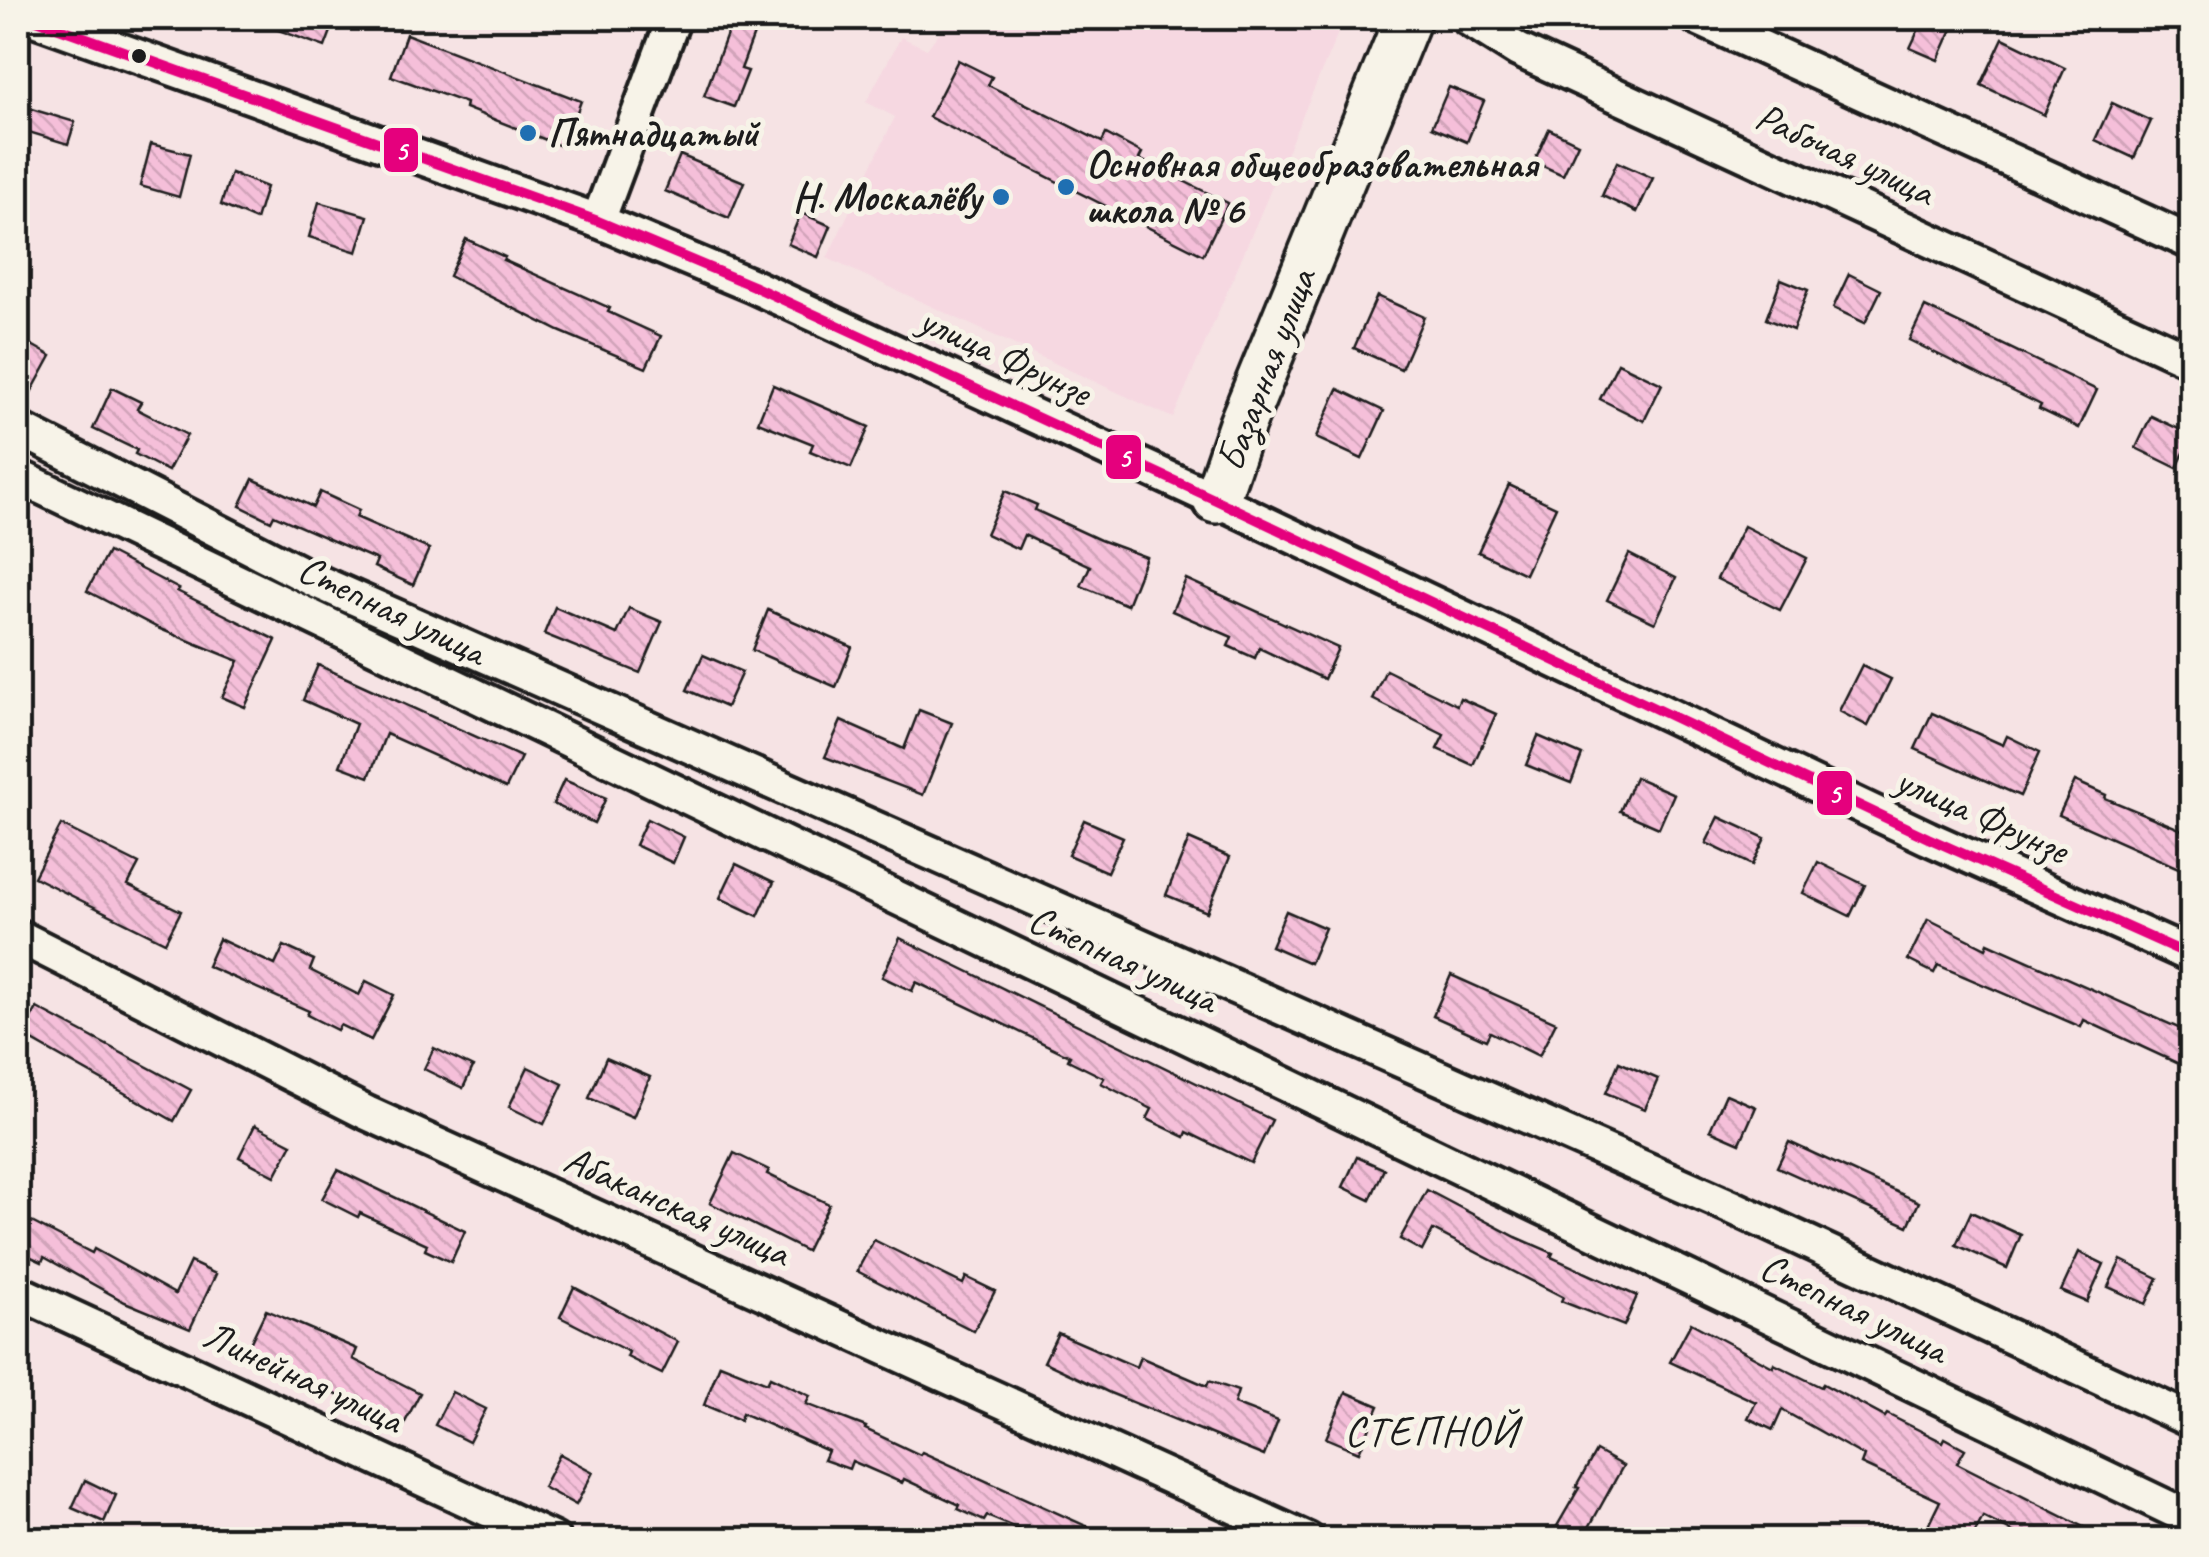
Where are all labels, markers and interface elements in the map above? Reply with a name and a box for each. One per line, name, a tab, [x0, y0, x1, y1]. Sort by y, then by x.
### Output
unlabelled marker	[129, 46, 149, 66]
street label: Рабочая улица	[1748, 91, 1944, 218]
place label: Пятнадцатый	[548, 108, 761, 158]
marker: Пятнадцатый	[517, 122, 539, 144]
line badge: 5	[382, 126, 420, 174]
text: 5	[395, 133, 410, 168]
place label: Основная общеобразовательная школа № 6	[1086, 139, 1540, 235]
place label: Н. Москалёву	[793, 172, 984, 222]
marker: Основная общеобразовательная школа № 6	[1055, 176, 1077, 198]
marker: Н. Москалёву	[990, 186, 1012, 208]
street label: Базарная улица	[1205, 260, 1328, 478]
street label: улица Фрунзе	[910, 294, 1101, 419]
line badge: 5	[1104, 433, 1143, 481]
text: 5	[1118, 440, 1133, 475]
street label: Степная улица	[290, 543, 497, 678]
street label: улица Фрунзе	[1886, 754, 2079, 876]
line badge: 5	[1815, 769, 1854, 817]
text: 5	[1828, 776, 1843, 811]
street label: Степная улица	[1021, 894, 1228, 1026]
street label: Абаканская улица	[557, 1134, 800, 1279]
street label: Степная улица	[1752, 1241, 1959, 1376]
street label: Линейная улица	[196, 1309, 413, 1446]
district label: СТЕПНОЙ	[1344, 1405, 1524, 1458]

